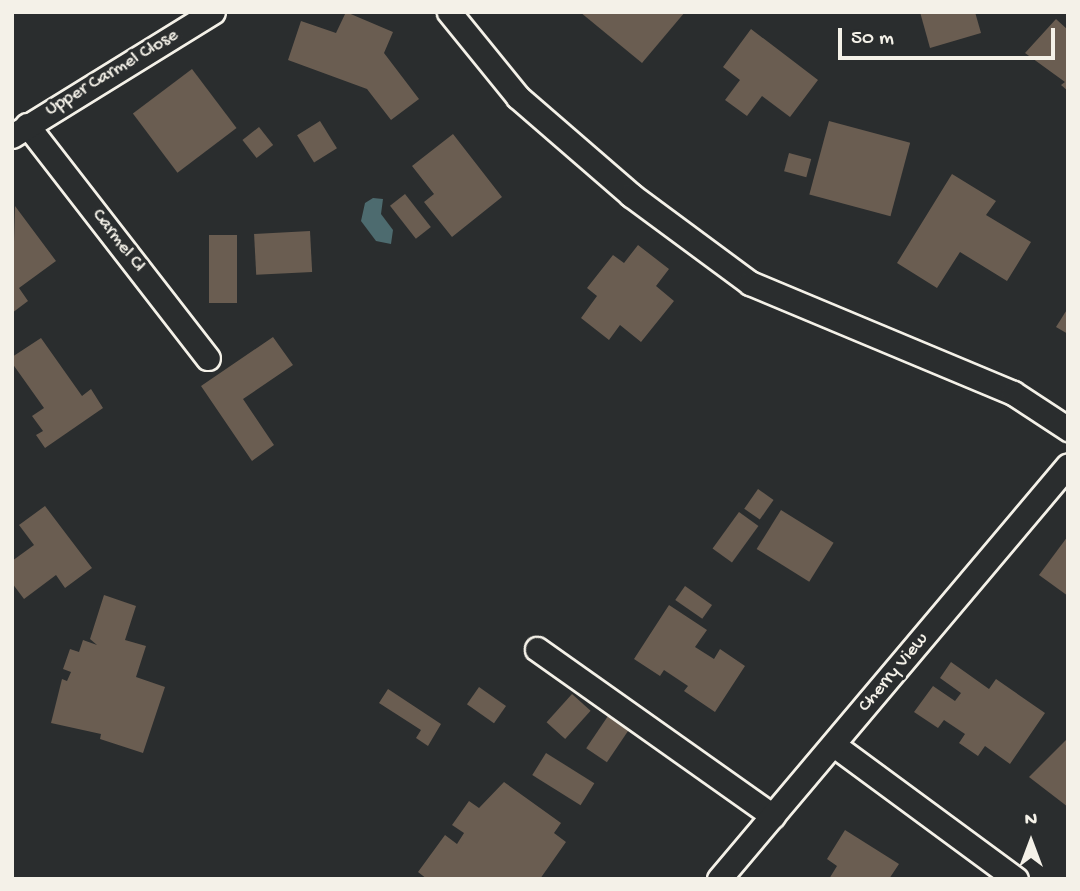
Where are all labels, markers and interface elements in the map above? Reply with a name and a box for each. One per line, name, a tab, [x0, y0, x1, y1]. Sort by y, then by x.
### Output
scale bar	[842, 14, 1059, 58]
street label: Upper Carmel Close	[41, 24, 183, 122]
text: 50 m	[851, 27, 894, 52]
street label: Carmel Cl	[86, 205, 150, 277]
street label: Cherry View	[854, 629, 934, 717]
north arrow	[996, 807, 1066, 877]
text: N	[1025, 809, 1037, 832]

